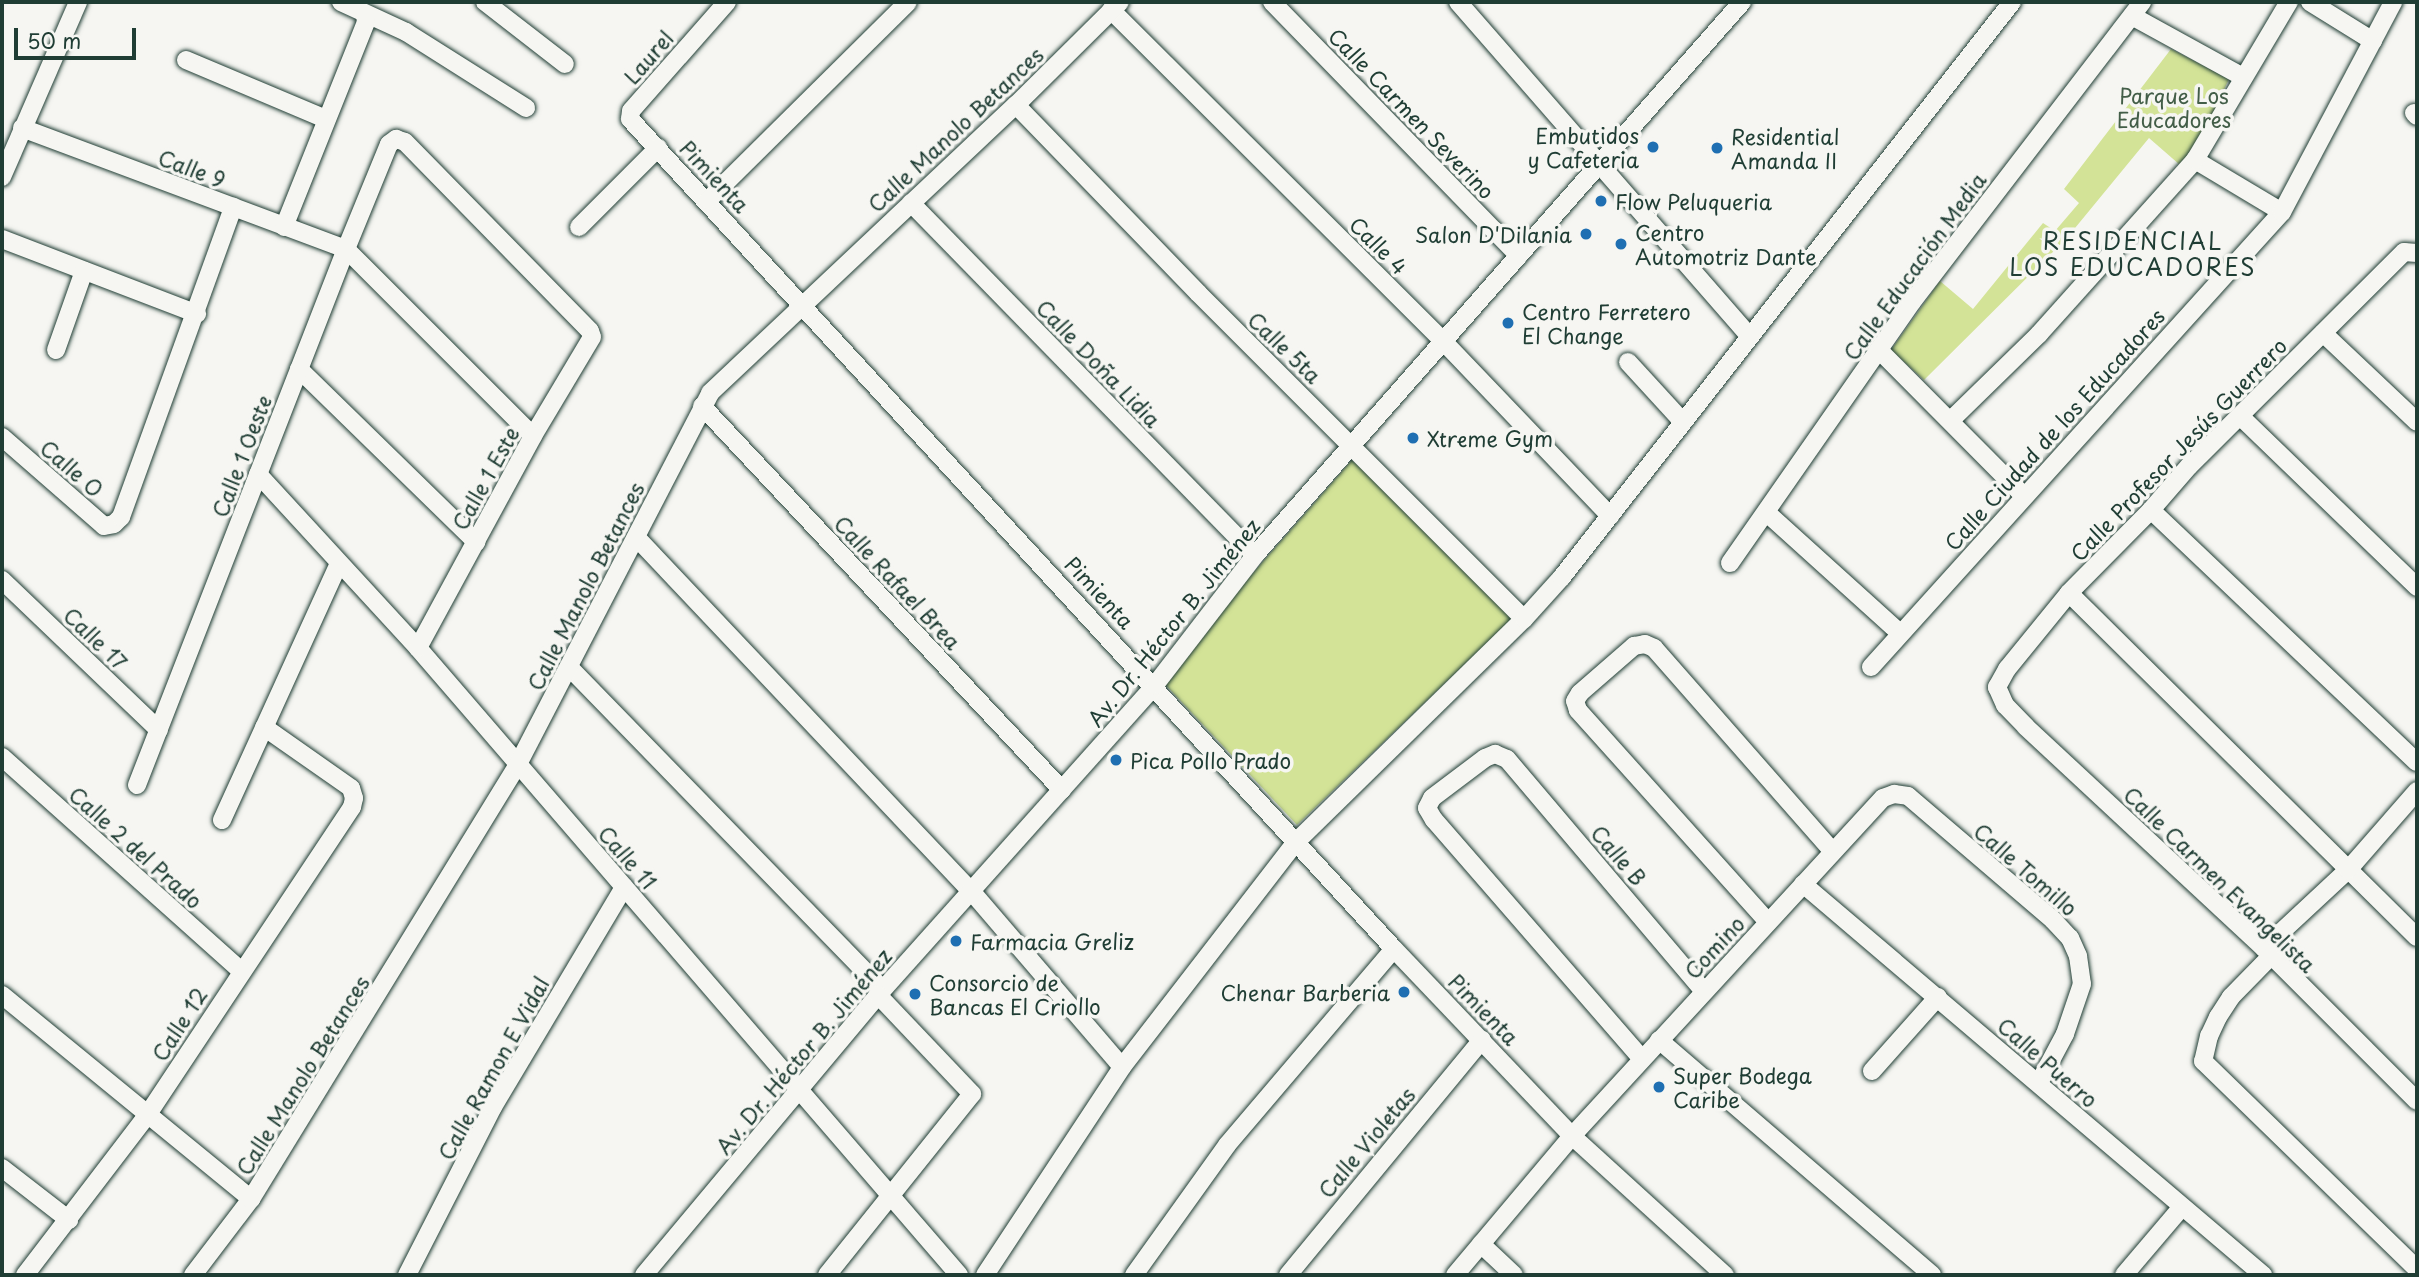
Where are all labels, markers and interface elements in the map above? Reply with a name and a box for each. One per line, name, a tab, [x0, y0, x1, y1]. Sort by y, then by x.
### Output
scale bar	[18, 14, 140, 58]
street label: Calle Carmen Severino	[1323, 21, 1501, 205]
text: 50 m	[27, 24, 81, 56]
street label: Laurel	[618, 25, 678, 89]
street label: Calle Manolo Betances	[862, 41, 1048, 217]
park label: Parque Los Educadores	[2117, 82, 2231, 132]
place label: Embutidos y Cafeteria	[1526, 122, 1639, 172]
place label: Residential Amanda II	[1731, 123, 1839, 173]
street label: Pimienta	[675, 135, 755, 217]
marker: Embutidos y Cafeteria	[1645, 139, 1661, 155]
marker: Residential Amanda II	[1709, 140, 1725, 156]
street label: Calle 9	[155, 144, 229, 192]
street label: Calle Educación Media	[1837, 167, 1991, 365]
place label: Flow Peluqueria	[1615, 188, 1772, 214]
marker: Flow Peluqueria	[1593, 193, 1609, 209]
street label: Calle 4	[1345, 211, 1413, 279]
place label: Centro Automotriz Dante	[1635, 219, 1817, 269]
place label: Salon D'Dilania	[1414, 221, 1572, 247]
marker: Salon D'Dilania	[1578, 226, 1594, 242]
district label: RESIDENCIAL LOS EDUCADORES	[2011, 227, 2255, 281]
marker: Centro Automotriz Dante	[1613, 236, 1629, 252]
street label: Calle Doña Lidia	[1032, 294, 1166, 432]
place label: Centro Ferretero El Change	[1522, 298, 1691, 348]
street label: Calle Ciudad de los Educadores	[1939, 303, 2169, 555]
street label: Calle 5ta	[1243, 306, 1327, 388]
marker: Centro Ferretero El Change	[1500, 315, 1516, 331]
street label: Calle Profesor Jesús Guerrero	[2064, 332, 2292, 566]
street label: Calle 1 Oeste	[206, 391, 276, 521]
street label: Calle 1 Este	[446, 421, 524, 535]
place label: Xtreme Gym	[1427, 425, 1554, 451]
marker: Xtreme Gym	[1405, 430, 1421, 446]
street label: Calle O	[35, 434, 109, 502]
street label: Calle Manolo Betances	[522, 478, 648, 694]
street label: Calle Rafael Brea	[829, 509, 967, 655]
street label: Av. Dr. Héctor B. Jiménez	[1081, 513, 1265, 731]
street label: Pimienta	[1060, 551, 1140, 633]
street label: Calle 17	[59, 602, 133, 674]
place label: Pica Pollo Prado	[1130, 747, 1292, 773]
marker: Pica Pollo Prado	[1108, 752, 1124, 768]
street label: Calle 2 del Prado	[63, 780, 209, 914]
street label: Calle Carmen Evangelista	[2118, 780, 2322, 978]
street label: Calle Tomillo	[1969, 817, 2083, 921]
street label: Calle B	[1586, 819, 1652, 891]
street label: Calle 11	[594, 820, 662, 894]
street label: Comino	[1679, 911, 1749, 983]
place label: Farmacia Greliz	[970, 928, 1133, 954]
marker: Farmacia Greliz	[948, 933, 964, 949]
street label: Av. Dr. Héctor B. Jiménez	[710, 943, 896, 1159]
street label: Pimienta	[1444, 968, 1524, 1050]
place label: Consorcio de Bancas El Criollo	[929, 969, 1103, 1019]
street label: Calle Manolo Betances	[230, 971, 374, 1179]
street label: Calle Ramon E Vidal	[432, 972, 554, 1164]
place label: Chenar Barberia	[1222, 979, 1390, 1005]
street label: Calle 12	[146, 983, 212, 1065]
marker: Chenar Barberia	[1396, 984, 1412, 1000]
marker: Consorcio de Bancas El Criollo	[907, 986, 923, 1002]
street label: Calle Puerro	[1993, 1012, 2103, 1112]
place label: Super Bodega Caribe	[1673, 1062, 1813, 1112]
marker: Super Bodega Caribe	[1651, 1079, 1667, 1095]
street label: Calle Violetas	[1312, 1081, 1420, 1203]

